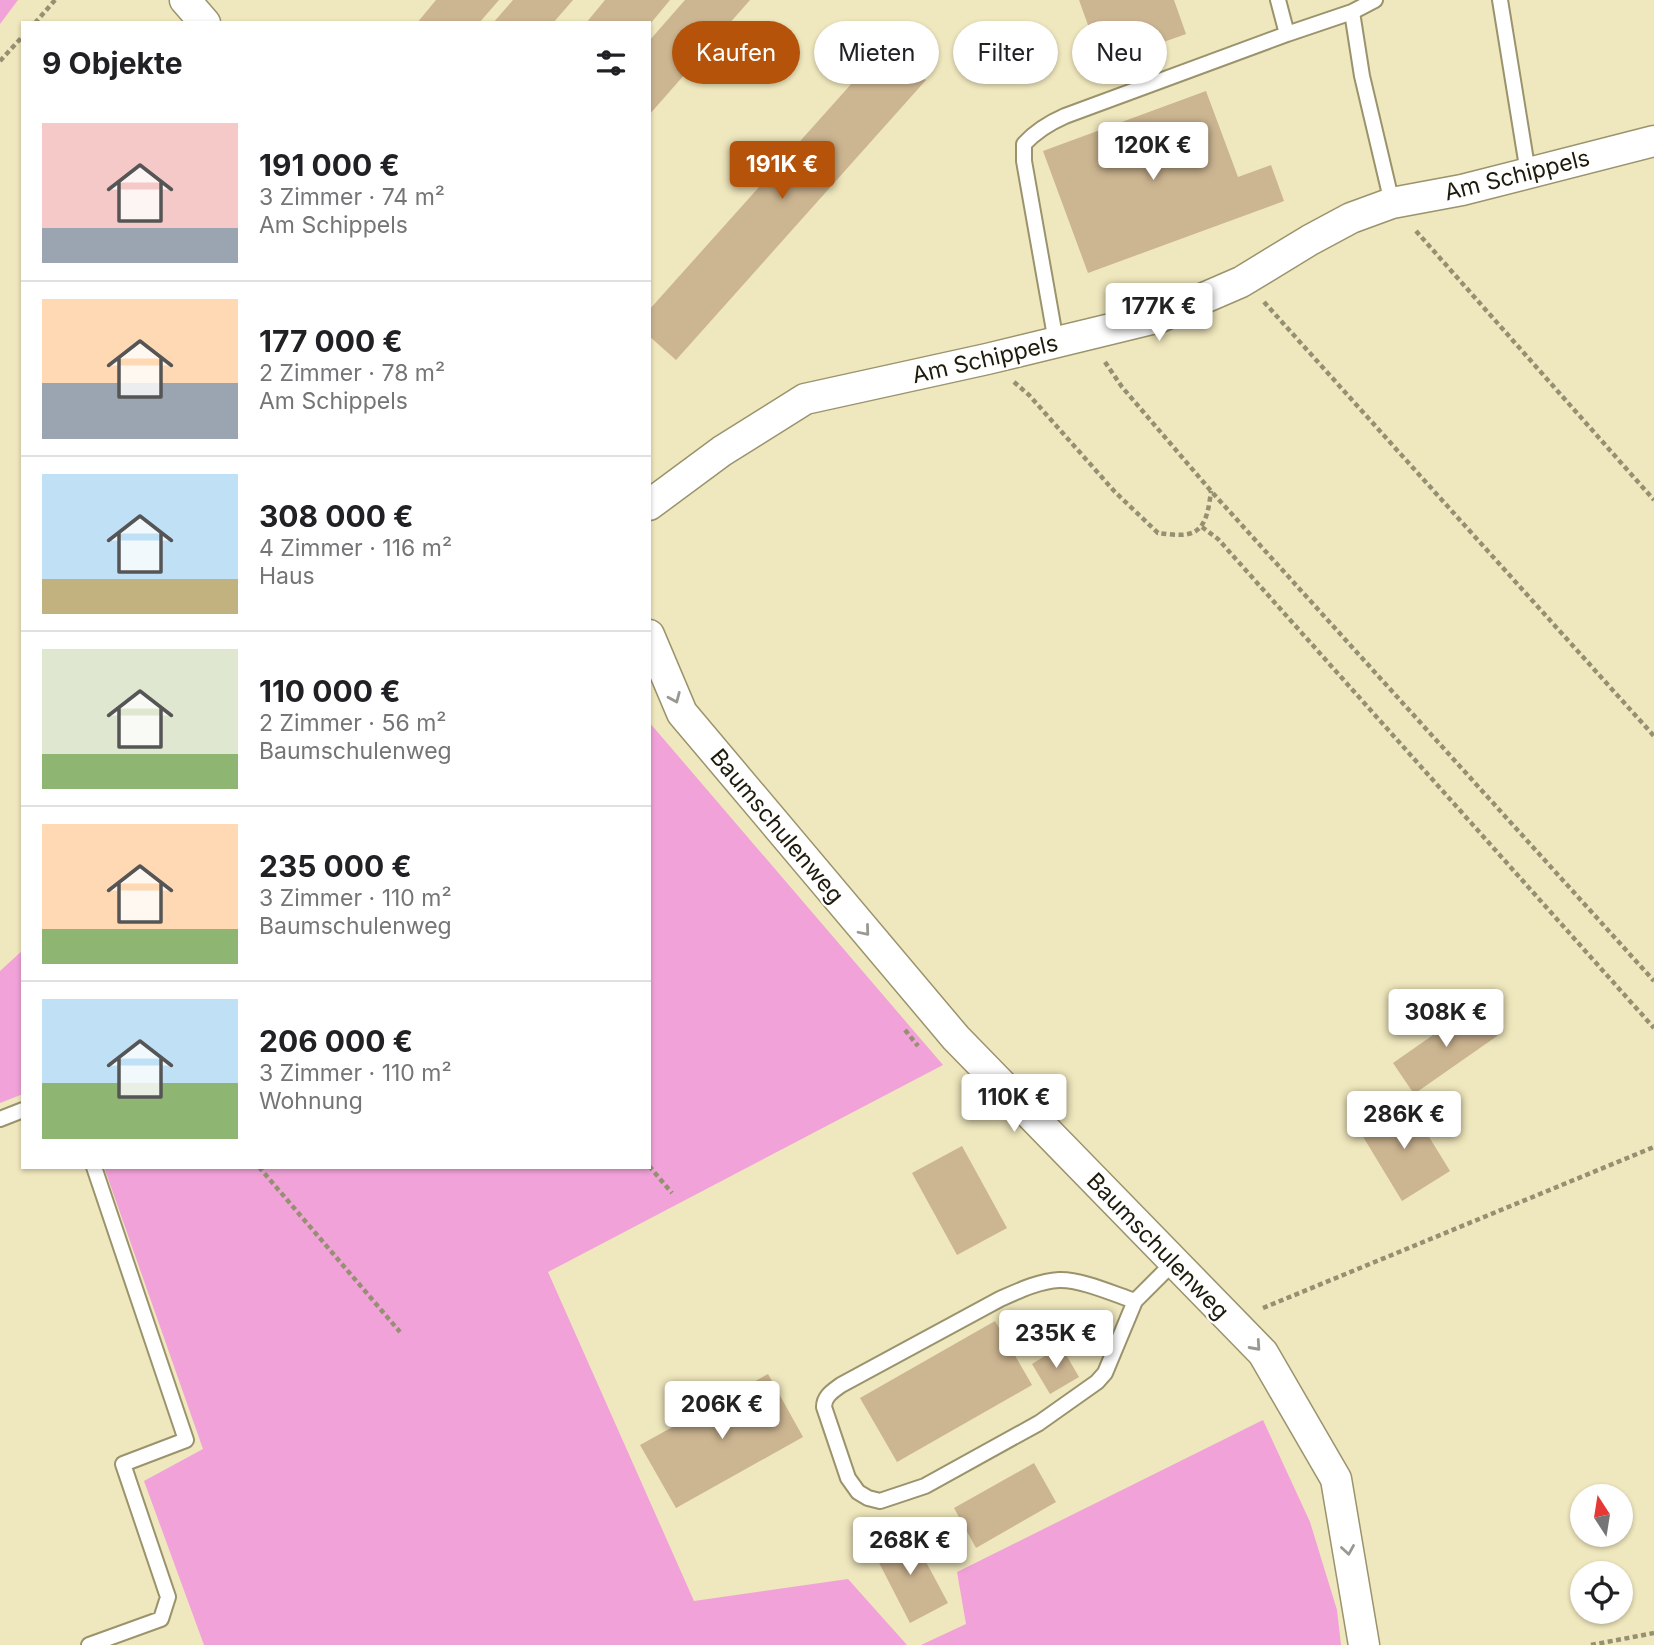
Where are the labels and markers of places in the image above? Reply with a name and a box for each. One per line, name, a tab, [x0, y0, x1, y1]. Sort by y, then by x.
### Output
pin: 120K €	[1096, 122, 1210, 182]
pin: 191K €	[725, 142, 839, 201]
pin: 177K €	[1102, 284, 1216, 343]
pin: 308K €	[1389, 990, 1503, 1049]
pin: 110K €	[957, 1074, 1071, 1134]
pin: 286K €	[1347, 1092, 1461, 1151]
pin: 235K €	[999, 1310, 1113, 1370]
pin: 206K €	[665, 1382, 779, 1441]
pin: 268K €	[853, 1518, 967, 1577]

